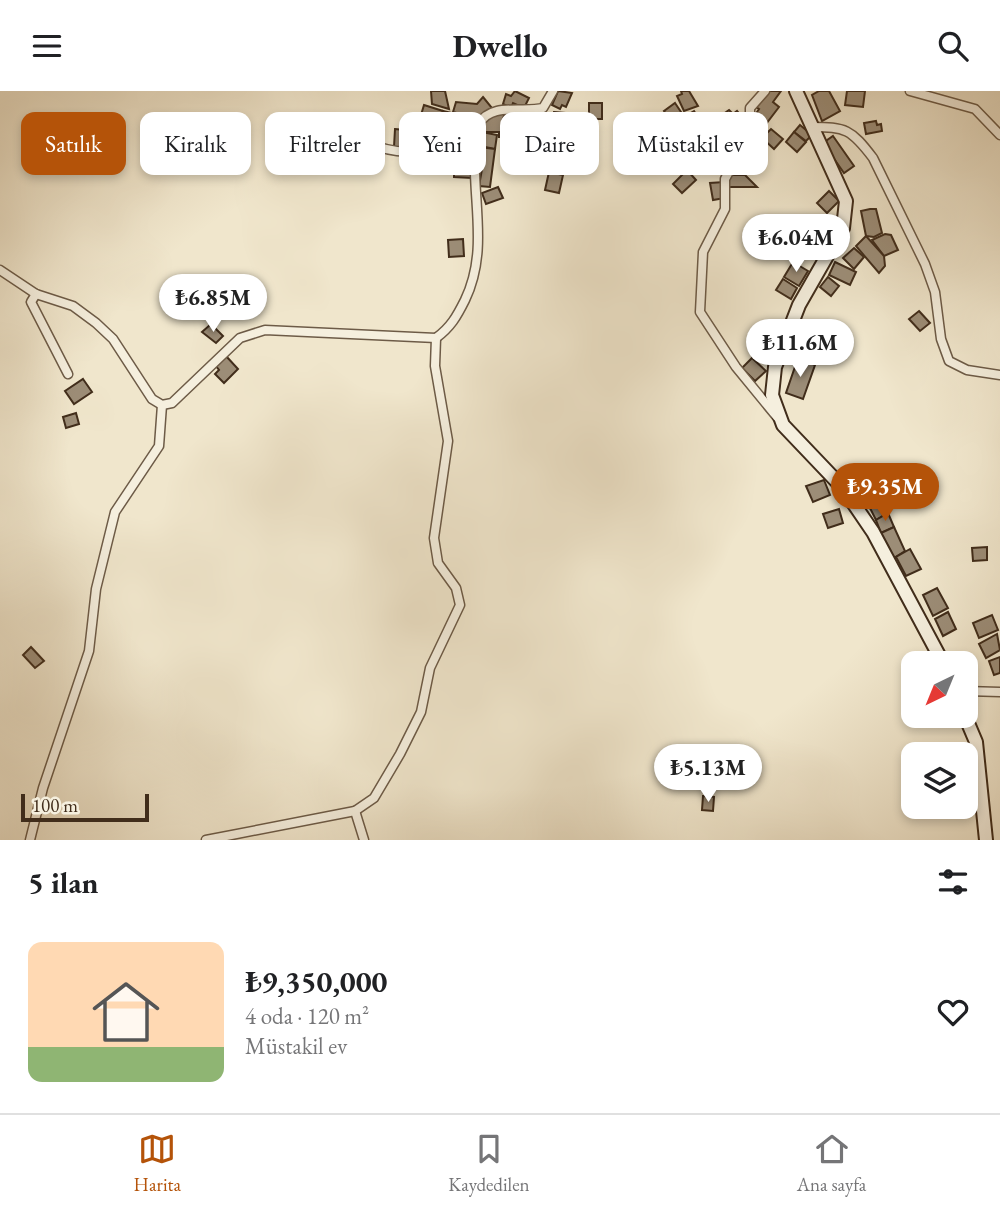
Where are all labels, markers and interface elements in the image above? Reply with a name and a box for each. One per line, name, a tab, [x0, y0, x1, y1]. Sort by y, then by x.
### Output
text: Dwello	[452, 25, 548, 67]
icon: menu	[28, 27, 66, 65]
icon: search	[934, 27, 972, 65]
chip: Satılık	[21, 112, 126, 175]
chip: Kiralık	[140, 112, 251, 175]
chip: Filtreler	[265, 112, 385, 175]
chip: Yeni	[399, 112, 486, 175]
chip: Daire	[500, 112, 599, 175]
chip: Müstakil ev	[613, 112, 768, 175]
pin: ₺6.04M	[739, 215, 853, 274]
text: ₺6.04M	[758, 222, 834, 252]
pin: ₺6.85M	[156, 275, 270, 334]
text: ₺6.85M	[175, 282, 251, 312]
pin: ₺11.6M	[743, 320, 857, 379]
text: ₺11.6M	[762, 327, 838, 357]
pin: ₺9.35M	[828, 463, 942, 523]
text: ₺9.35M	[847, 471, 923, 501]
north arrow	[901, 651, 978, 728]
map controls	[901, 651, 978, 819]
button: layers	[901, 742, 978, 819]
pin: ₺5.13M	[651, 745, 765, 804]
text: ₺5.13M	[670, 752, 746, 782]
scale bar	[21, 791, 149, 823]
text: 100 m	[32, 793, 78, 818]
text: 5 ilan	[28, 863, 99, 902]
icon: filters	[934, 863, 972, 901]
text: ₺9,350,000	[245, 962, 387, 1001]
icon: home	[84, 970, 168, 1054]
icon: heart	[934, 993, 972, 1031]
text: 4 oda · 120 m²	[245, 1001, 369, 1031]
text: Müstakil ev	[245, 1031, 347, 1061]
tab: Harita	[134, 1130, 181, 1197]
tab: Kaydedilen	[448, 1130, 530, 1197]
tab: Ana sayfa	[797, 1130, 866, 1197]

